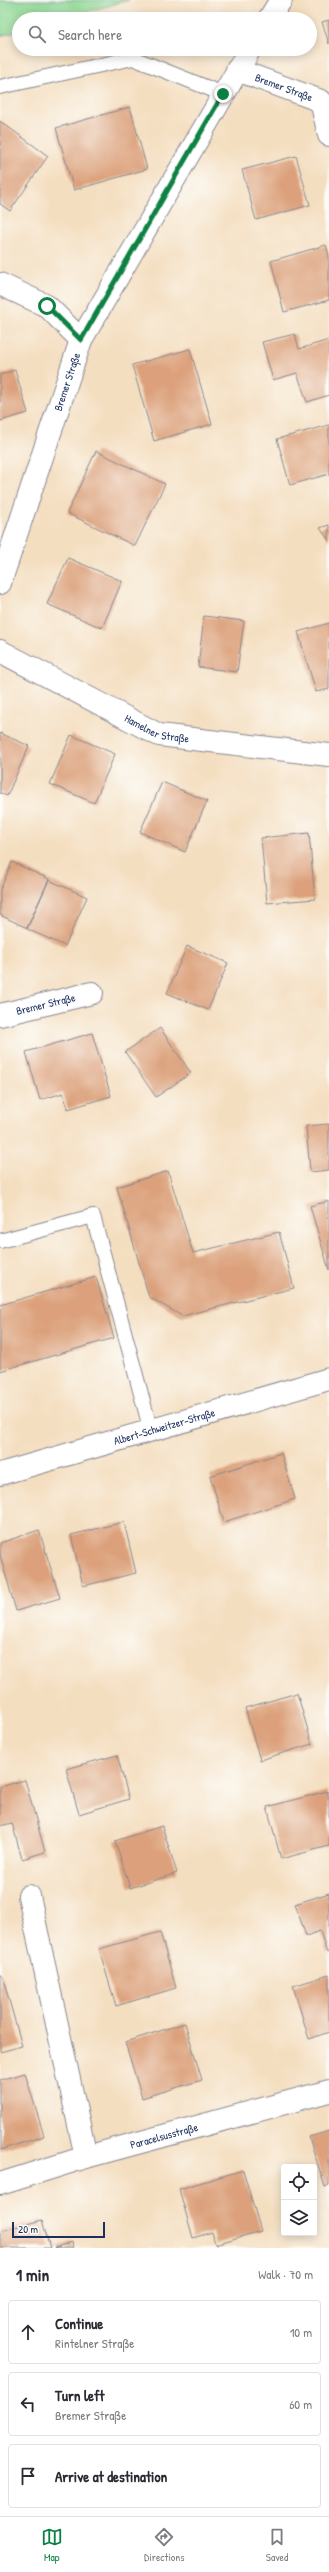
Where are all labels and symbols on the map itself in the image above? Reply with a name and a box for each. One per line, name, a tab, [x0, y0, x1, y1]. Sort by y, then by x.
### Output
street label: Bremer Straße	[253, 70, 315, 105]
route end	[214, 85, 232, 103]
route start	[38, 297, 56, 315]
street label: Bremer Straße	[51, 350, 83, 413]
street label: Hamelner Straße	[122, 711, 190, 746]
street label: Bremer Straße	[15, 990, 77, 1018]
street label: Albert-Schweitzer-Straße	[112, 1405, 217, 1448]
street label: Paracelsusstraße	[129, 2120, 200, 2152]
scale bar	[12, 2220, 105, 2239]

